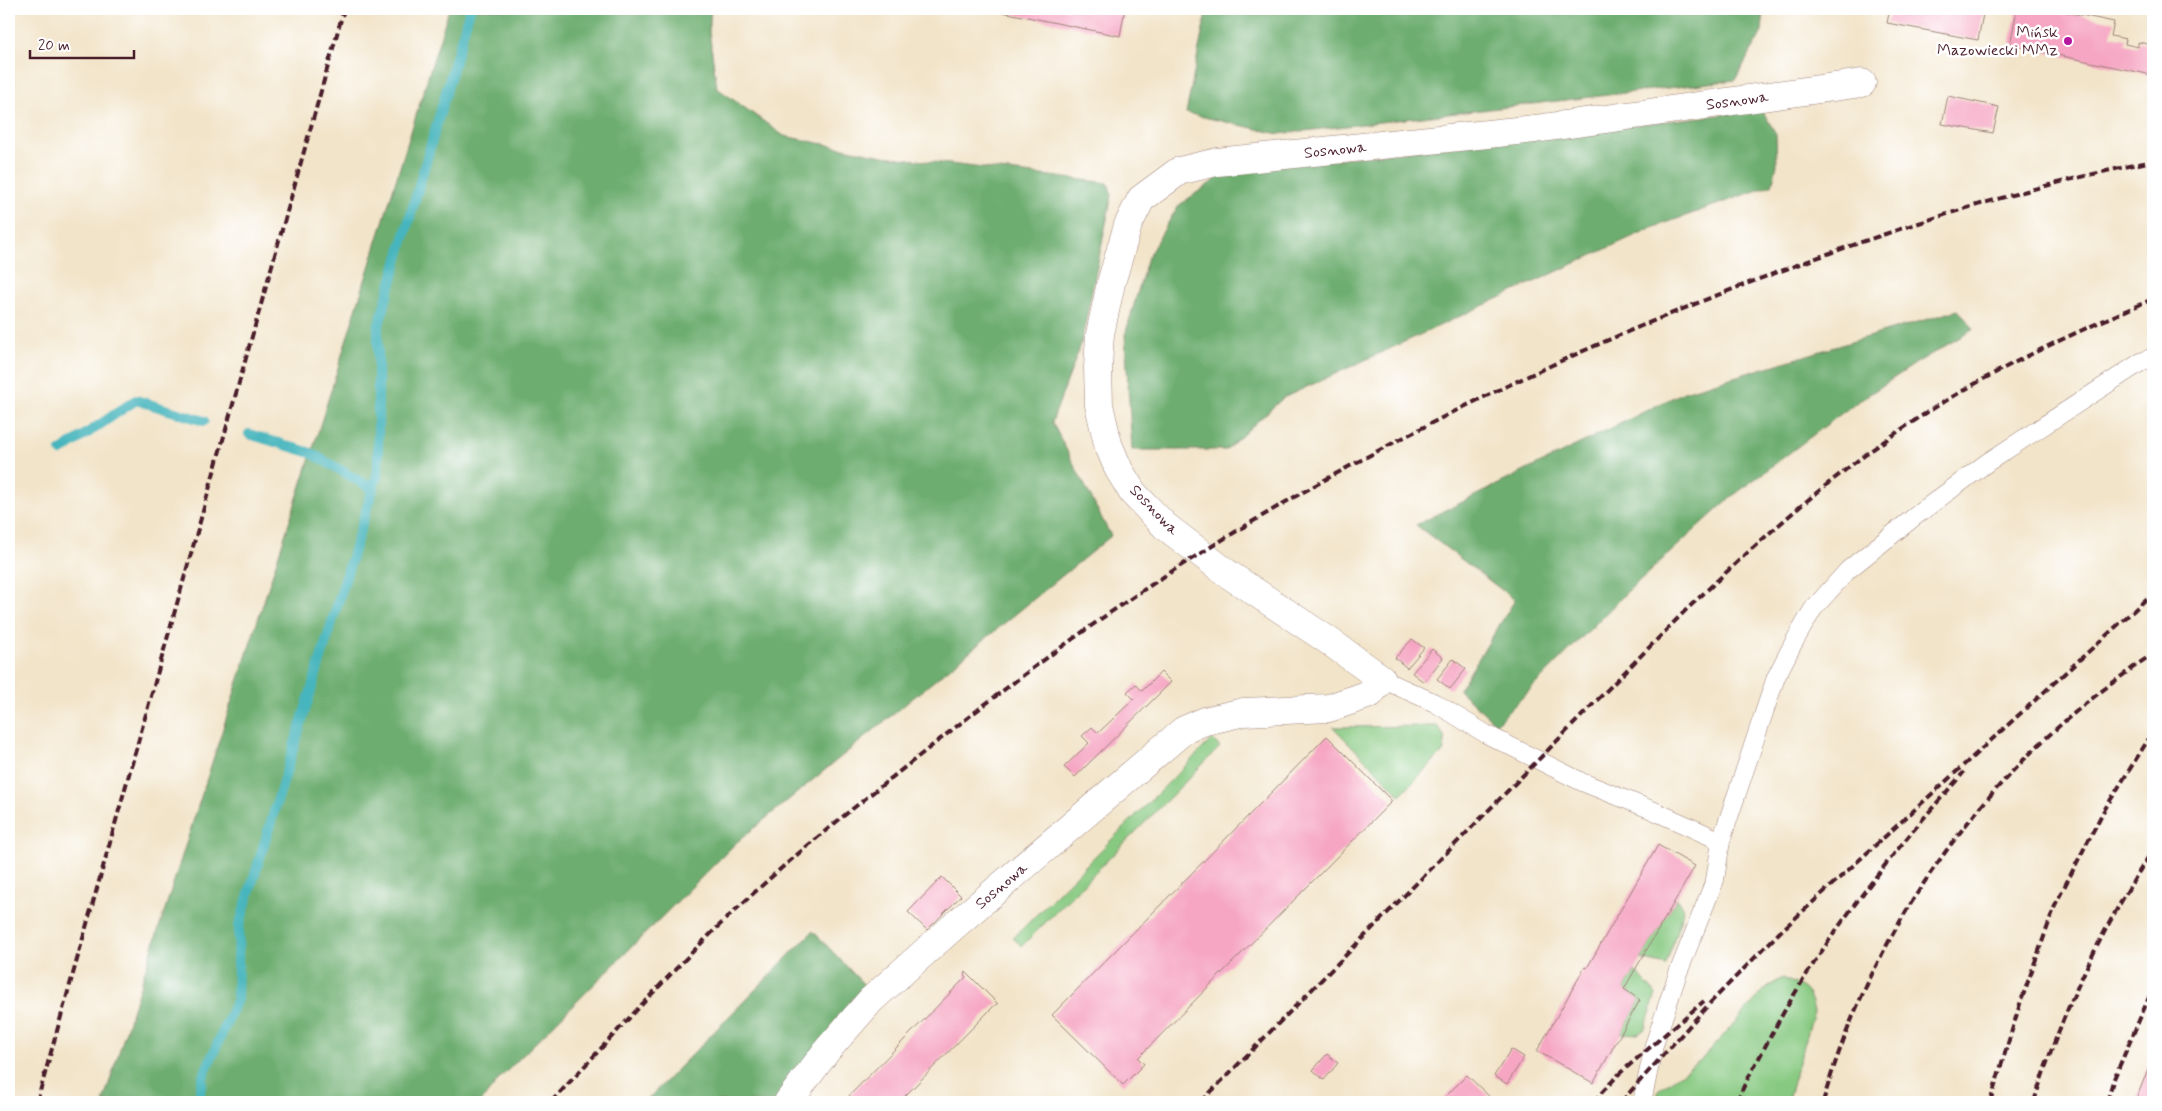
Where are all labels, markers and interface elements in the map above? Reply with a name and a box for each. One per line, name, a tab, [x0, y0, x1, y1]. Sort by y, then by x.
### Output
place label: Mińsk Mazowiecki MMz	[1937, 22, 2058, 61]
scale bar	[30, 28, 134, 60]
marker: Mińsk Mazowiecki MMz	[2062, 35, 2074, 47]
text: 20 m	[38, 36, 70, 56]
street label: Sosnowa	[1705, 86, 1770, 115]
street label: Sosnowa	[1303, 136, 1368, 163]
street label: Sosnowa	[1125, 480, 1184, 540]
street label: Sosnowa	[971, 857, 1032, 914]

